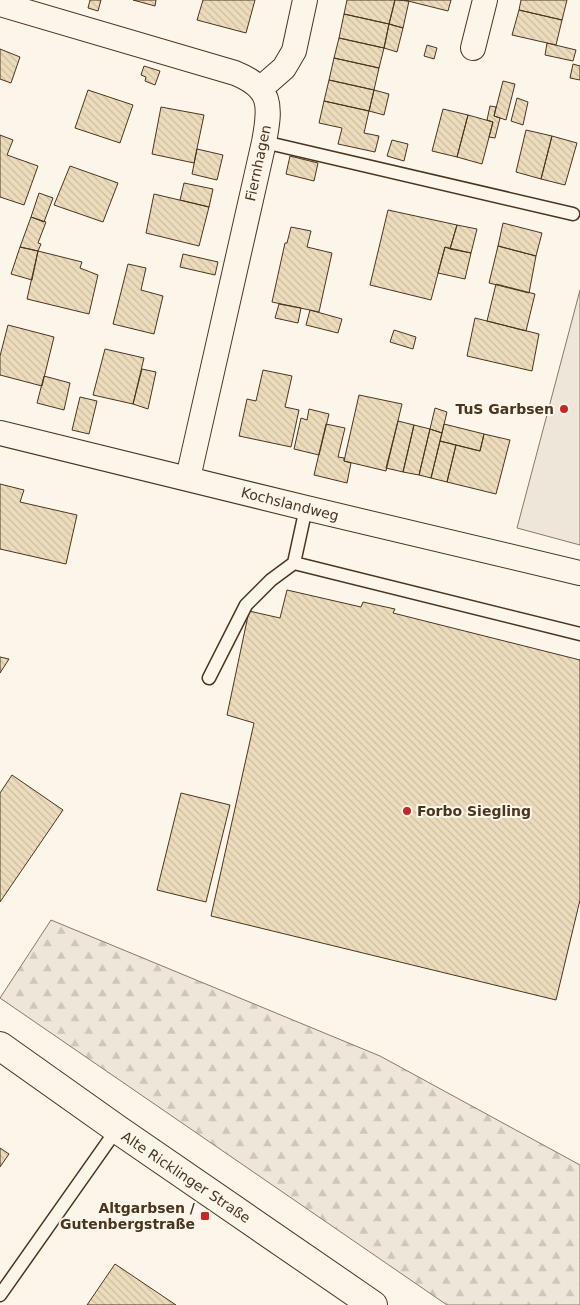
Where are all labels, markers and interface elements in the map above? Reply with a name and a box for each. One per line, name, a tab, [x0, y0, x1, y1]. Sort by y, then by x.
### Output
street label: Fiernhagen	[242, 123, 274, 203]
place label: TuS Garbsen	[455, 401, 554, 417]
marker: TuS Garbsen	[558, 403, 570, 415]
street label: Kochslandweg	[240, 484, 340, 524]
place label: Forbo Siegling	[417, 803, 531, 819]
marker: Forbo Siegling	[401, 805, 413, 817]
street label: Alte Ricklinger Straße	[119, 1128, 253, 1226]
place label: Altgarbsen / Gutenbergstraße	[60, 1200, 196, 1232]
marker: Altgarbsen / Gutenbergstraße	[199, 1210, 211, 1222]

